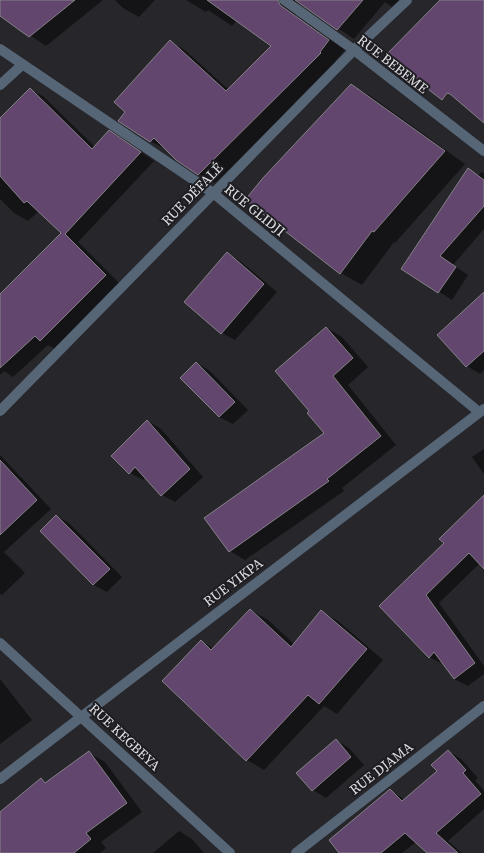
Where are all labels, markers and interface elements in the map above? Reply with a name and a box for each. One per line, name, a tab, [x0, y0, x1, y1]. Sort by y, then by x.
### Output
street label: RUE BEBEME	[353, 30, 433, 98]
street label: RUE DÉFALÉ	[157, 158, 227, 230]
street label: RUE GLIDJI	[220, 179, 290, 241]
street label: RUE YIKPA	[199, 553, 268, 611]
street label: RUE KEGBEYA	[85, 699, 166, 776]
street label: RUE DJAMA	[345, 736, 418, 799]

